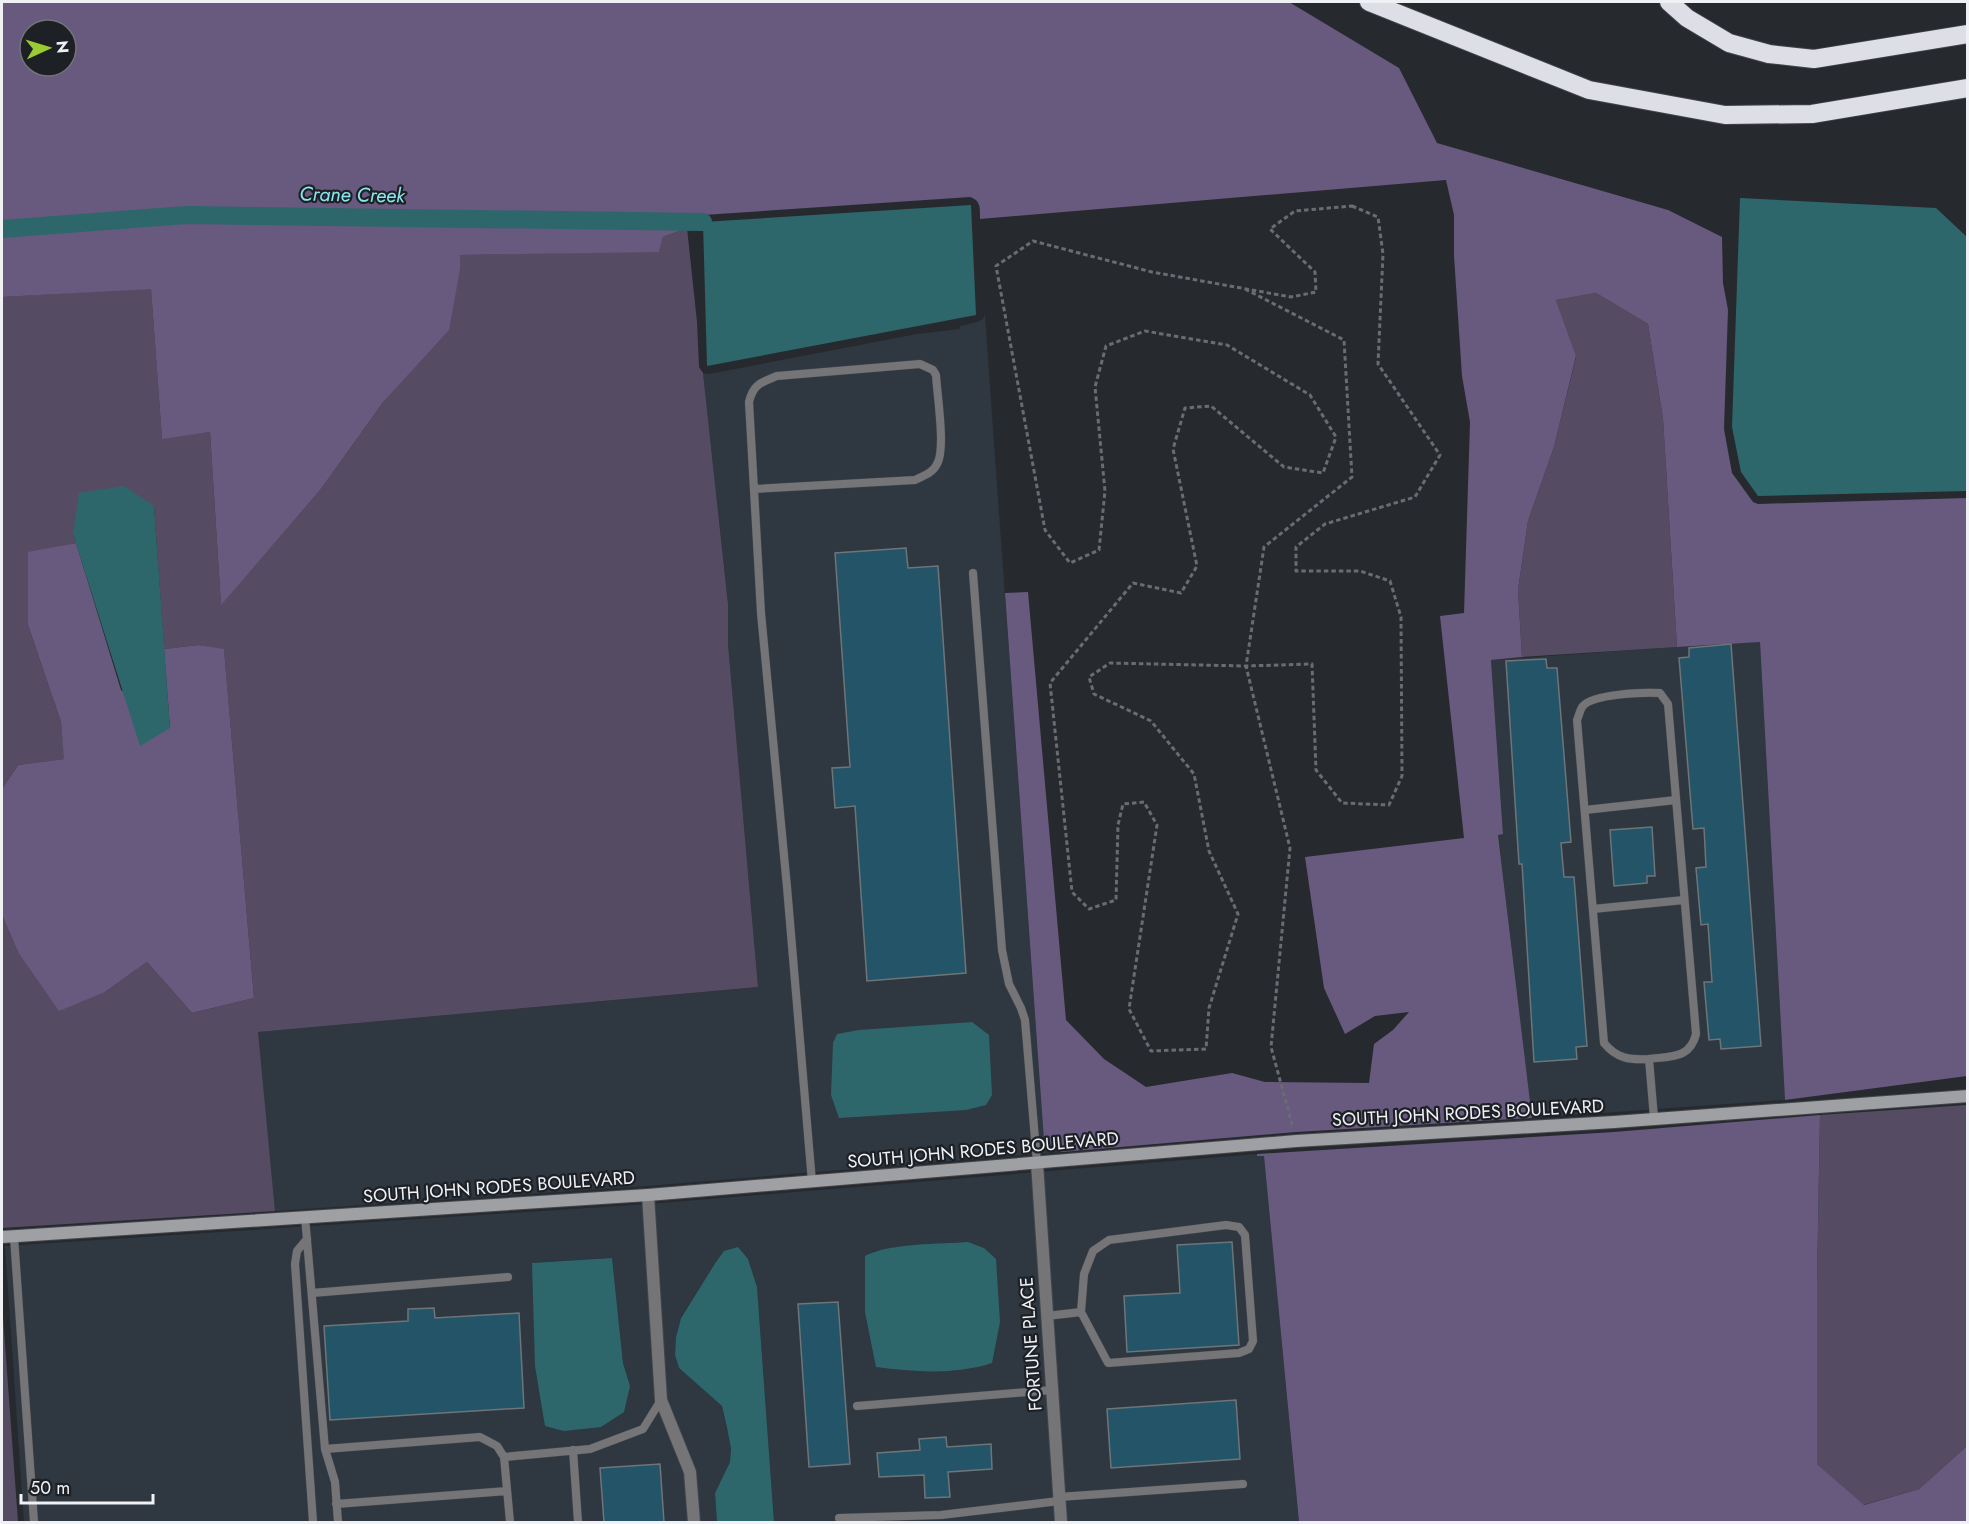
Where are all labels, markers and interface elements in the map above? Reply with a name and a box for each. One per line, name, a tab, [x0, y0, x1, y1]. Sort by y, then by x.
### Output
north arrow	[18, 18, 78, 78]
text: N	[51, 40, 74, 54]
water label: Crane Creek	[299, 180, 406, 210]
street label: SOUTH JOHN RODES BOULEVARD	[1331, 1093, 1605, 1133]
street label: SOUTH JOHN RODES BOULEVARD	[846, 1125, 1120, 1175]
street label: SOUTH JOHN RODES BOULEVARD	[362, 1165, 636, 1209]
street label: FORTUNE PLACE	[1013, 1276, 1049, 1412]
scale bar	[21, 1467, 153, 1505]
text: 50 m	[30, 1475, 70, 1501]

